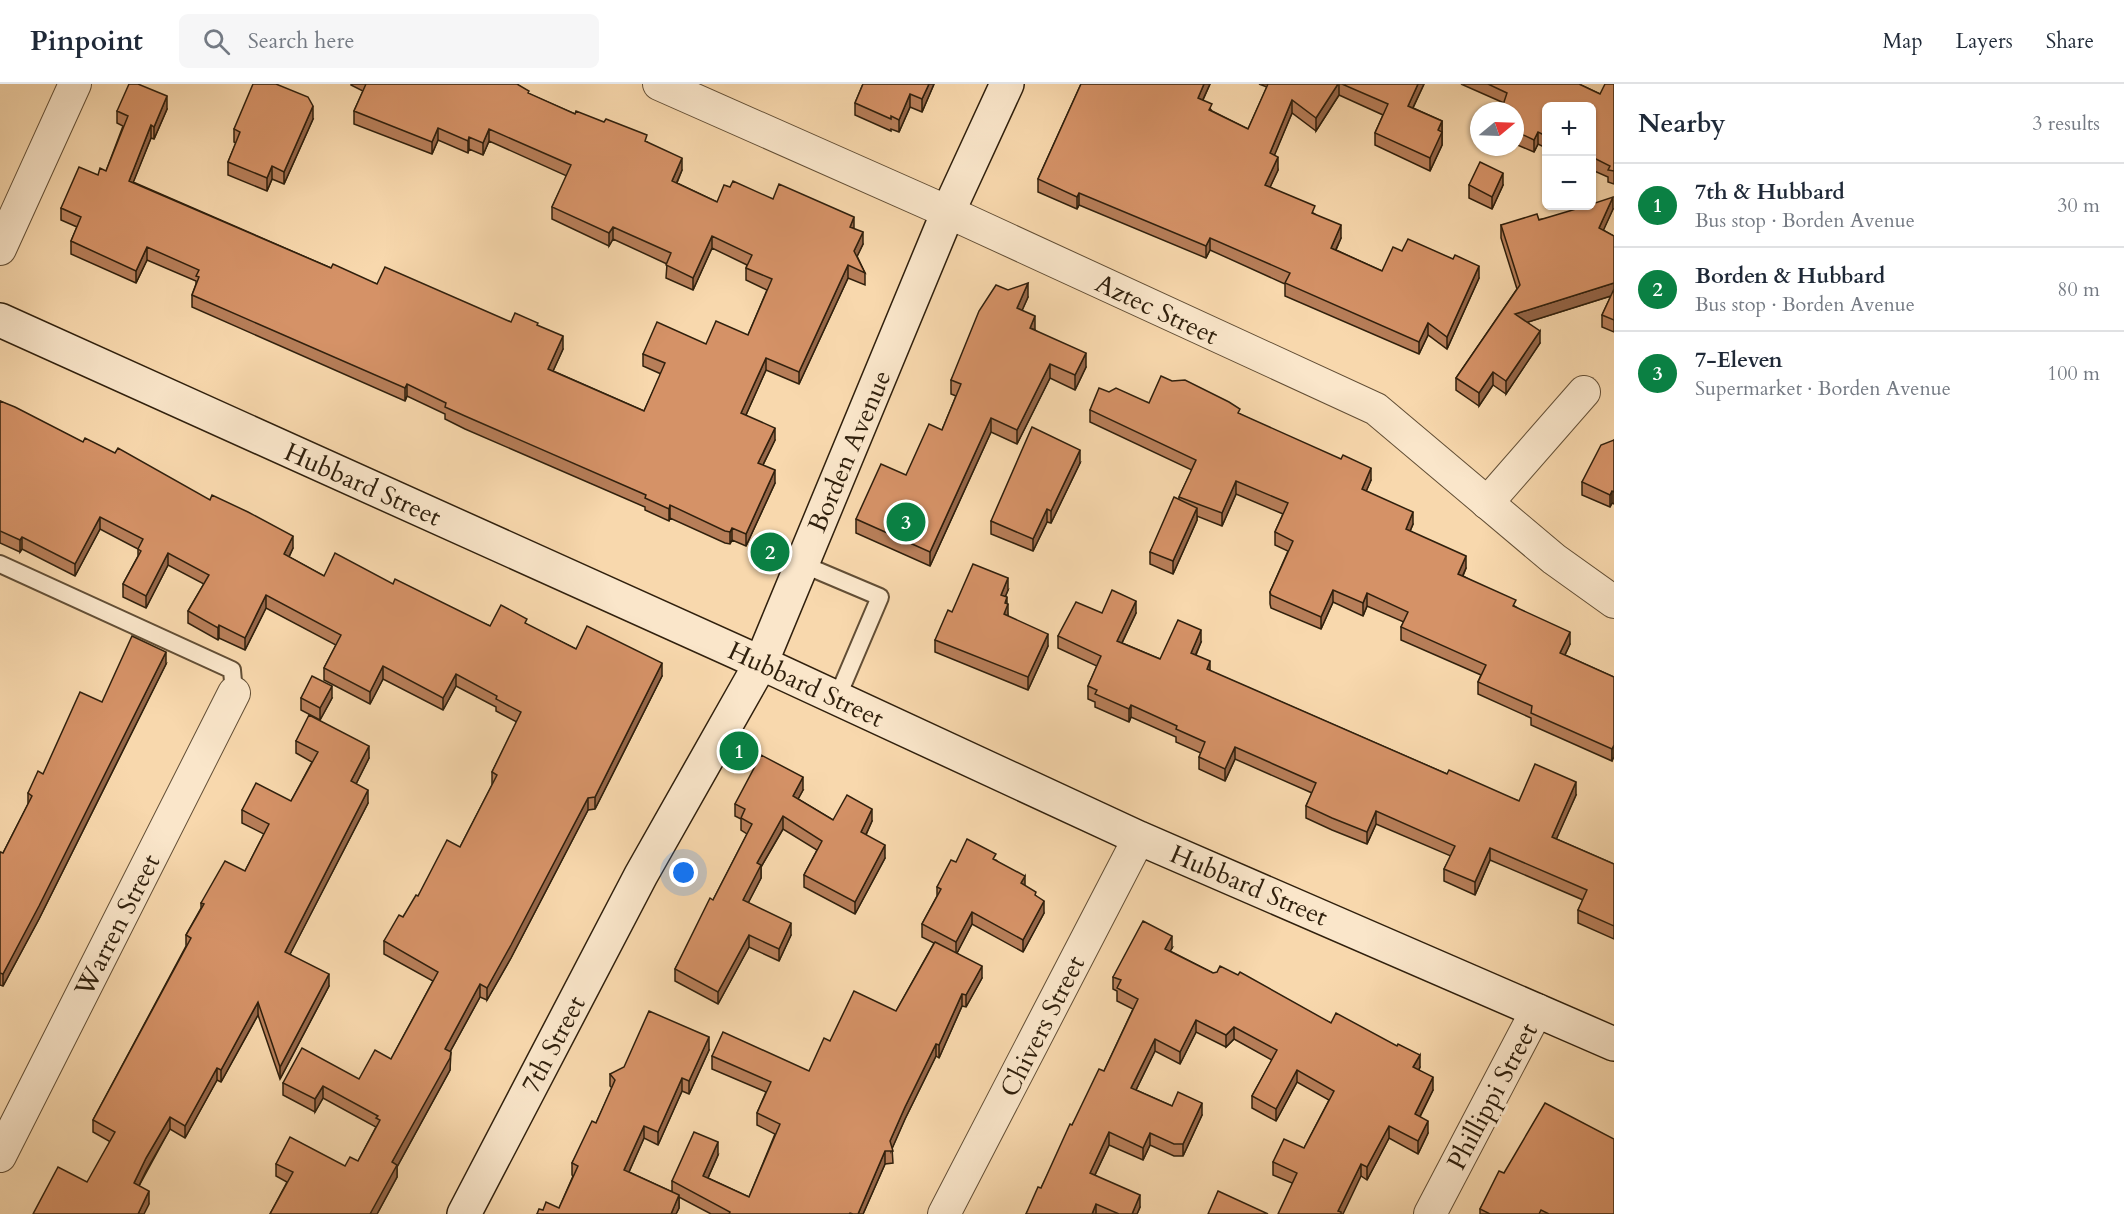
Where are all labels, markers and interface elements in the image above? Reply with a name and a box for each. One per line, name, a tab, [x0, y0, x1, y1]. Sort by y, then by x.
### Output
search box	[179, 14, 599, 68]
text: Pinpoint	[30, 22, 143, 60]
icon: search	[200, 25, 233, 58]
text: Search here	[248, 26, 354, 56]
text: Map	[1883, 27, 1923, 56]
text: Layers	[1956, 27, 2013, 56]
text: Share	[2046, 27, 2094, 56]
north arrow	[1470, 102, 1524, 156]
map controls	[1542, 102, 1596, 210]
button: +	[1542, 102, 1596, 156]
text: Nearby	[1638, 106, 1726, 141]
text: 3 results	[2032, 110, 2100, 137]
button: −	[1542, 156, 1596, 210]
text: 7th & Hubbard	[1695, 177, 1845, 207]
text: 1	[1652, 192, 1663, 219]
text: 30 m	[2057, 192, 2100, 219]
text: Bus stop · Borden Avenue	[1695, 207, 1915, 234]
text: Borden & Hubbard	[1695, 261, 1885, 291]
street label: Aztec Street	[1090, 266, 1224, 353]
text: 2	[1652, 276, 1663, 303]
text: 80 m	[2057, 276, 2100, 303]
text: Bus stop · Borden Avenue	[1695, 291, 1915, 318]
text: 7-Eleven	[1695, 345, 1783, 375]
text: 3	[1652, 360, 1663, 387]
text: 100 m	[2047, 360, 2100, 387]
street label: Borden Avenue	[800, 365, 899, 538]
text: Supermarket · Borden Avenue	[1695, 375, 1951, 402]
street label: Hubbard Street	[279, 434, 447, 535]
pin: 3	[886, 500, 926, 544]
pin: 2	[750, 530, 790, 574]
street label: Hubbard Street	[722, 633, 889, 736]
pin: 1	[720, 728, 758, 774]
street label: Hubbard Street	[1165, 837, 1333, 934]
street label: Warren Street	[66, 848, 168, 1003]
your location	[669, 858, 698, 887]
street label: Chivers Street	[992, 950, 1093, 1103]
street label: 7th Street	[513, 990, 594, 1099]
street label: Phillippi Street	[1439, 1016, 1546, 1176]

